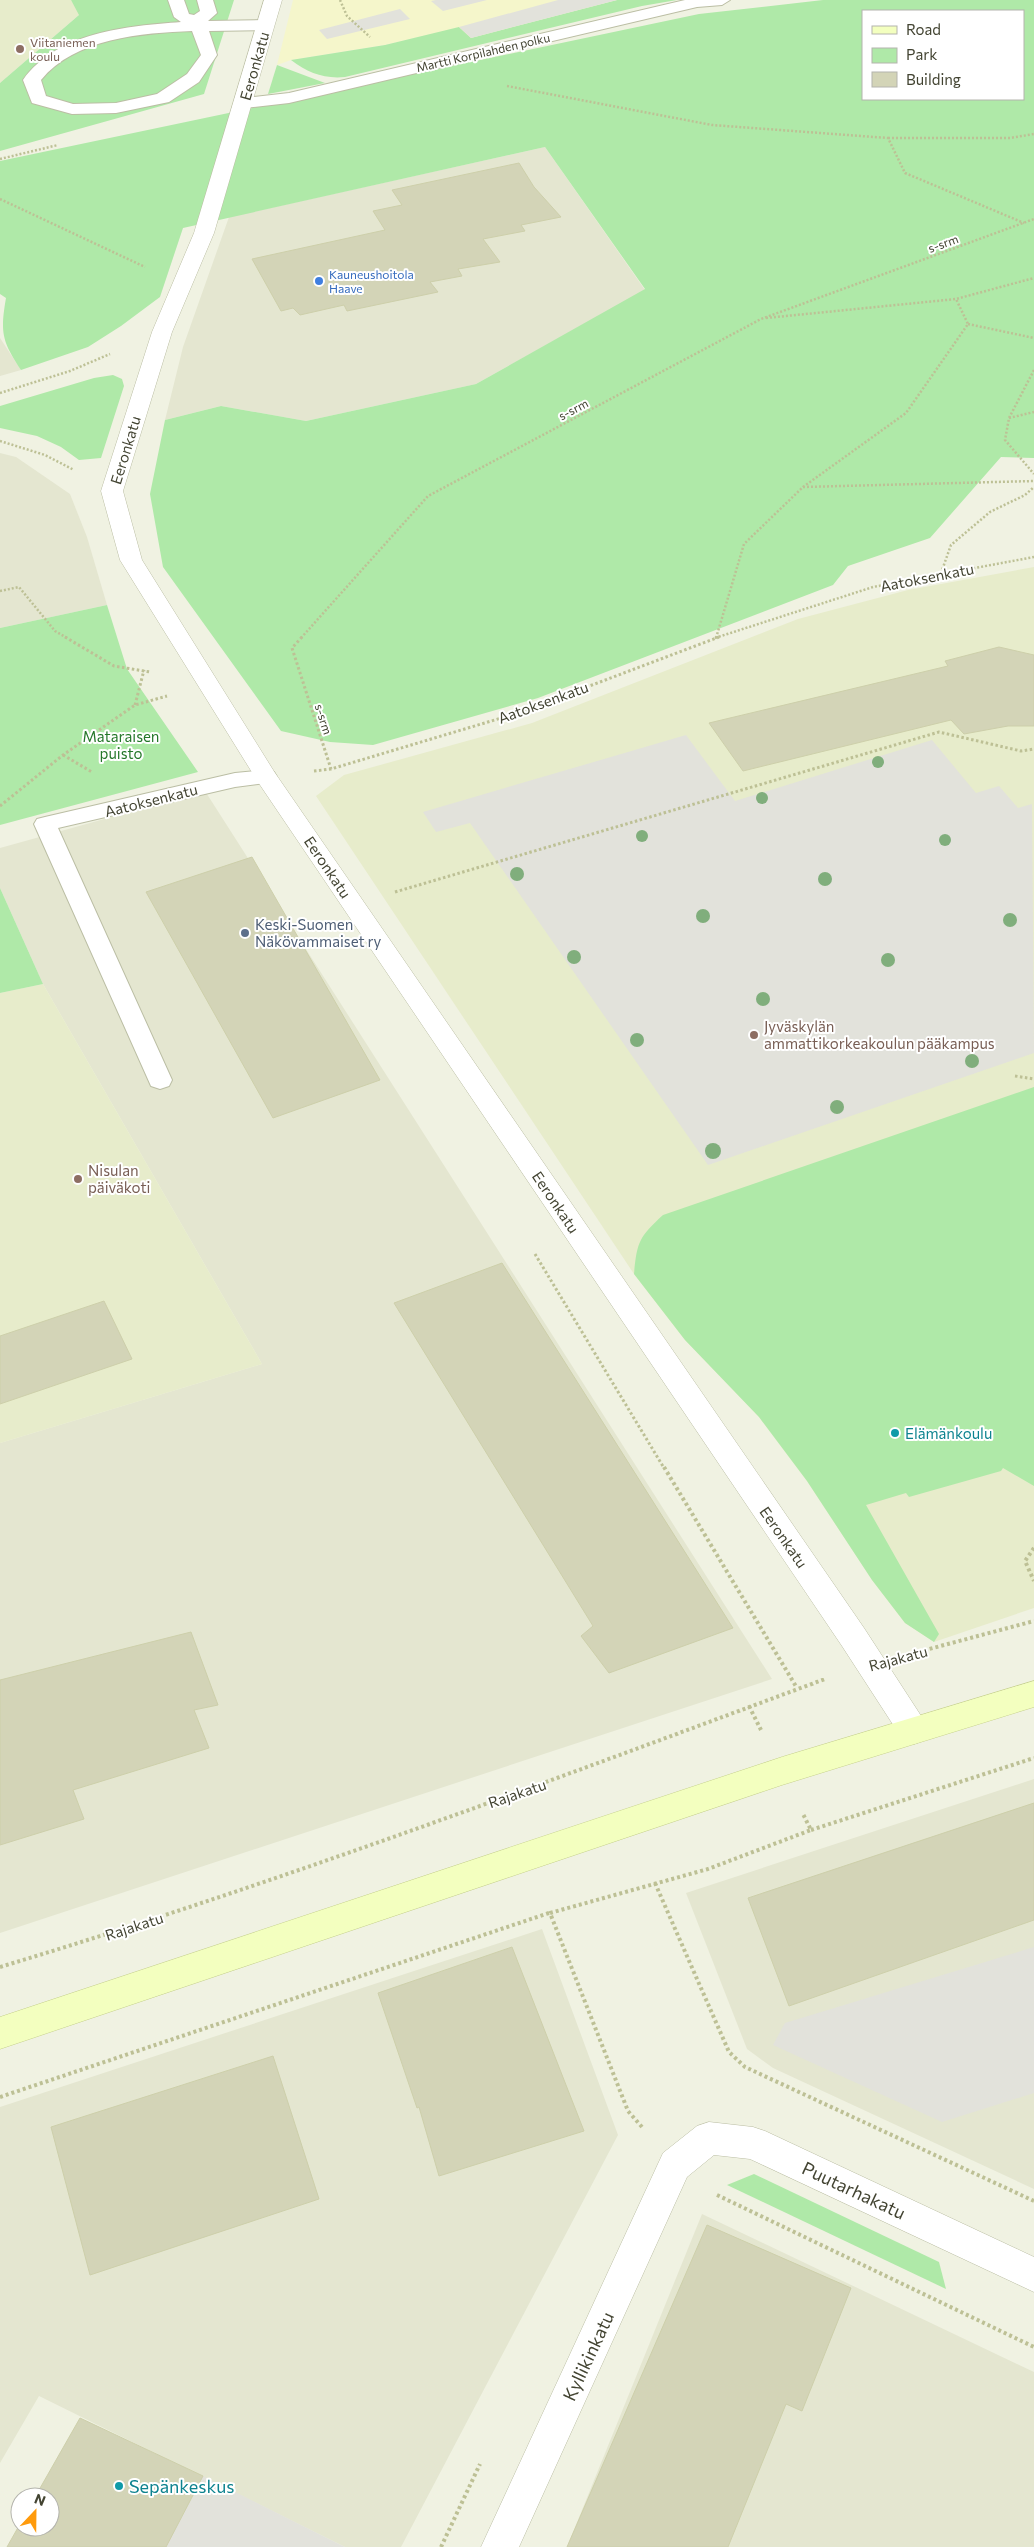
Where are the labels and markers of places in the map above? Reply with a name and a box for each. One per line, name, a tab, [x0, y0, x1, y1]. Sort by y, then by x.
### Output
place label: Viitaniemen koulu	[30, 35, 96, 63]
marker: Viitaniemen koulu	[14, 43, 26, 55]
place label: Kauneushoitola Haave	[329, 267, 414, 295]
marker: Kauneushoitola Haave	[313, 275, 325, 287]
place label: Keski-Suomen Näkövammaiset ry	[255, 915, 381, 950]
marker: Keski-Suomen Näkövammaiset ry	[239, 927, 251, 939]
place label: Jyväskylän ammattikorkeakoulun pääkampus	[764, 1017, 995, 1052]
marker: Jyväskylän ammattikorkeakoulun pääkampus	[748, 1029, 760, 1041]
place label: Nisulan päiväkoti	[88, 1161, 150, 1196]
marker: Nisulan päiväkoti	[72, 1173, 84, 1185]
place label: Elämänkoulu	[905, 1424, 992, 1442]
marker: Elämänkoulu	[889, 1427, 901, 1439]
place label: Sepänkeskus	[129, 2475, 234, 2497]
marker: Sepänkeskus	[113, 2480, 125, 2492]

